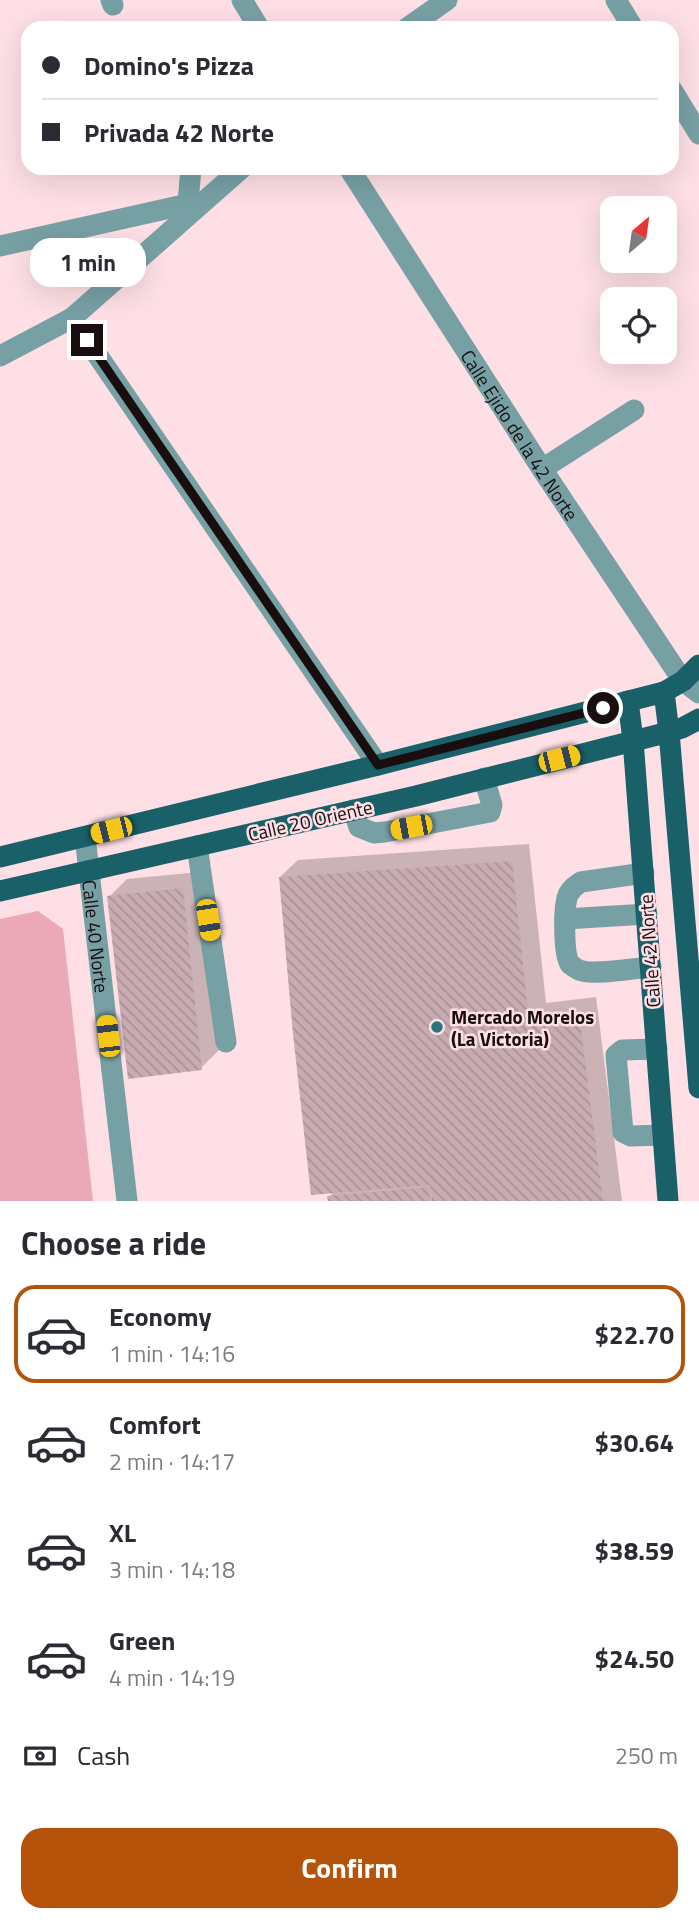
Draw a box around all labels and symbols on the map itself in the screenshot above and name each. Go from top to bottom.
north arrow [600,196,677,273]
callout: 1 min [29,238,145,288]
route end [71,324,103,356]
street label: Calle Ejido de la 42 Norte [454,343,587,526]
route start [587,692,619,724]
car [537,744,582,774]
street label: Calle 20 Oriente [245,792,375,848]
car [389,813,434,841]
car [89,815,134,845]
street label: Calle 40 Norte [76,878,117,994]
street label: Calle 42 Norte [631,893,667,1009]
car [195,898,222,942]
place label: Mercado Morelos (La Victoria) [451,1002,594,1053]
car [96,1014,121,1058]
marker: Mercado Morelos (La Victoria) [429,1019,445,1035]

